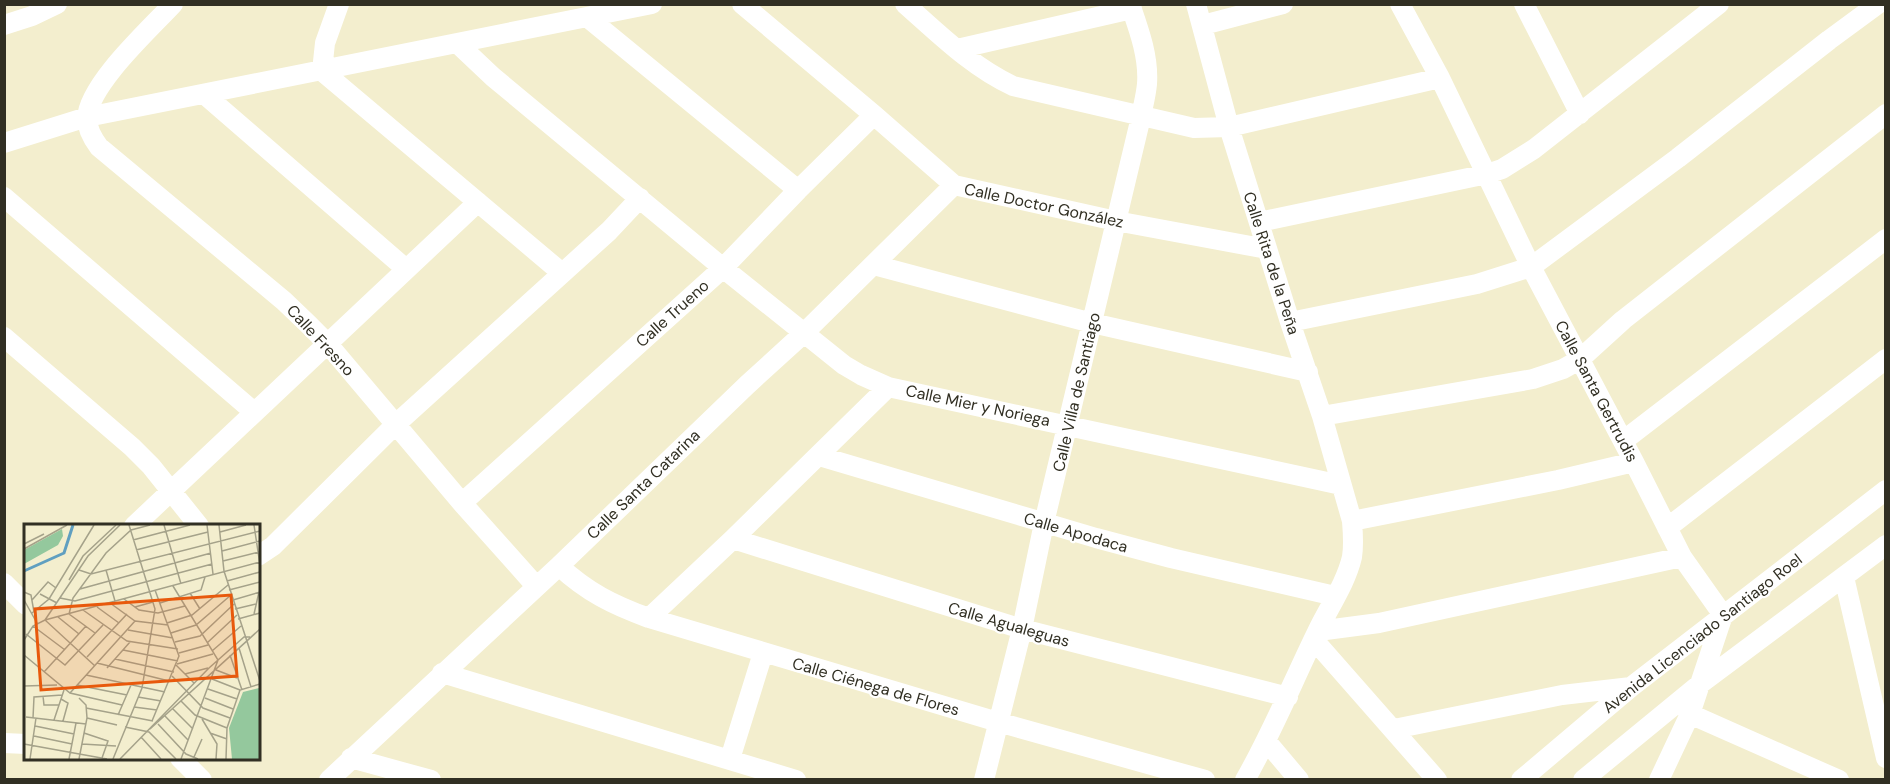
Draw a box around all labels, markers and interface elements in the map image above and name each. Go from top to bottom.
street label: Calle Doctor González [962,178,1126,233]
street label: Calle Rita de la Peña [1239,189,1305,337]
street label: Calle Trueno [631,275,713,352]
street label: Calle Fresno [282,300,359,381]
street label: Calle Villa de Santiago [1048,310,1105,474]
street label: Calle Santa Gertrudis [1550,317,1643,466]
street label: Calle Mier y Noriega [904,380,1052,431]
street label: Calle Santa Catarina [582,425,704,544]
street label: Calle Apodaca [1021,508,1130,557]
inset map [24,524,260,760]
street label: Avenida Licenciado Santiago Roel [1598,549,1806,718]
street label: Calle Agualeguas [946,597,1072,652]
street label: Calle Ciénega de Flores [790,653,962,720]

